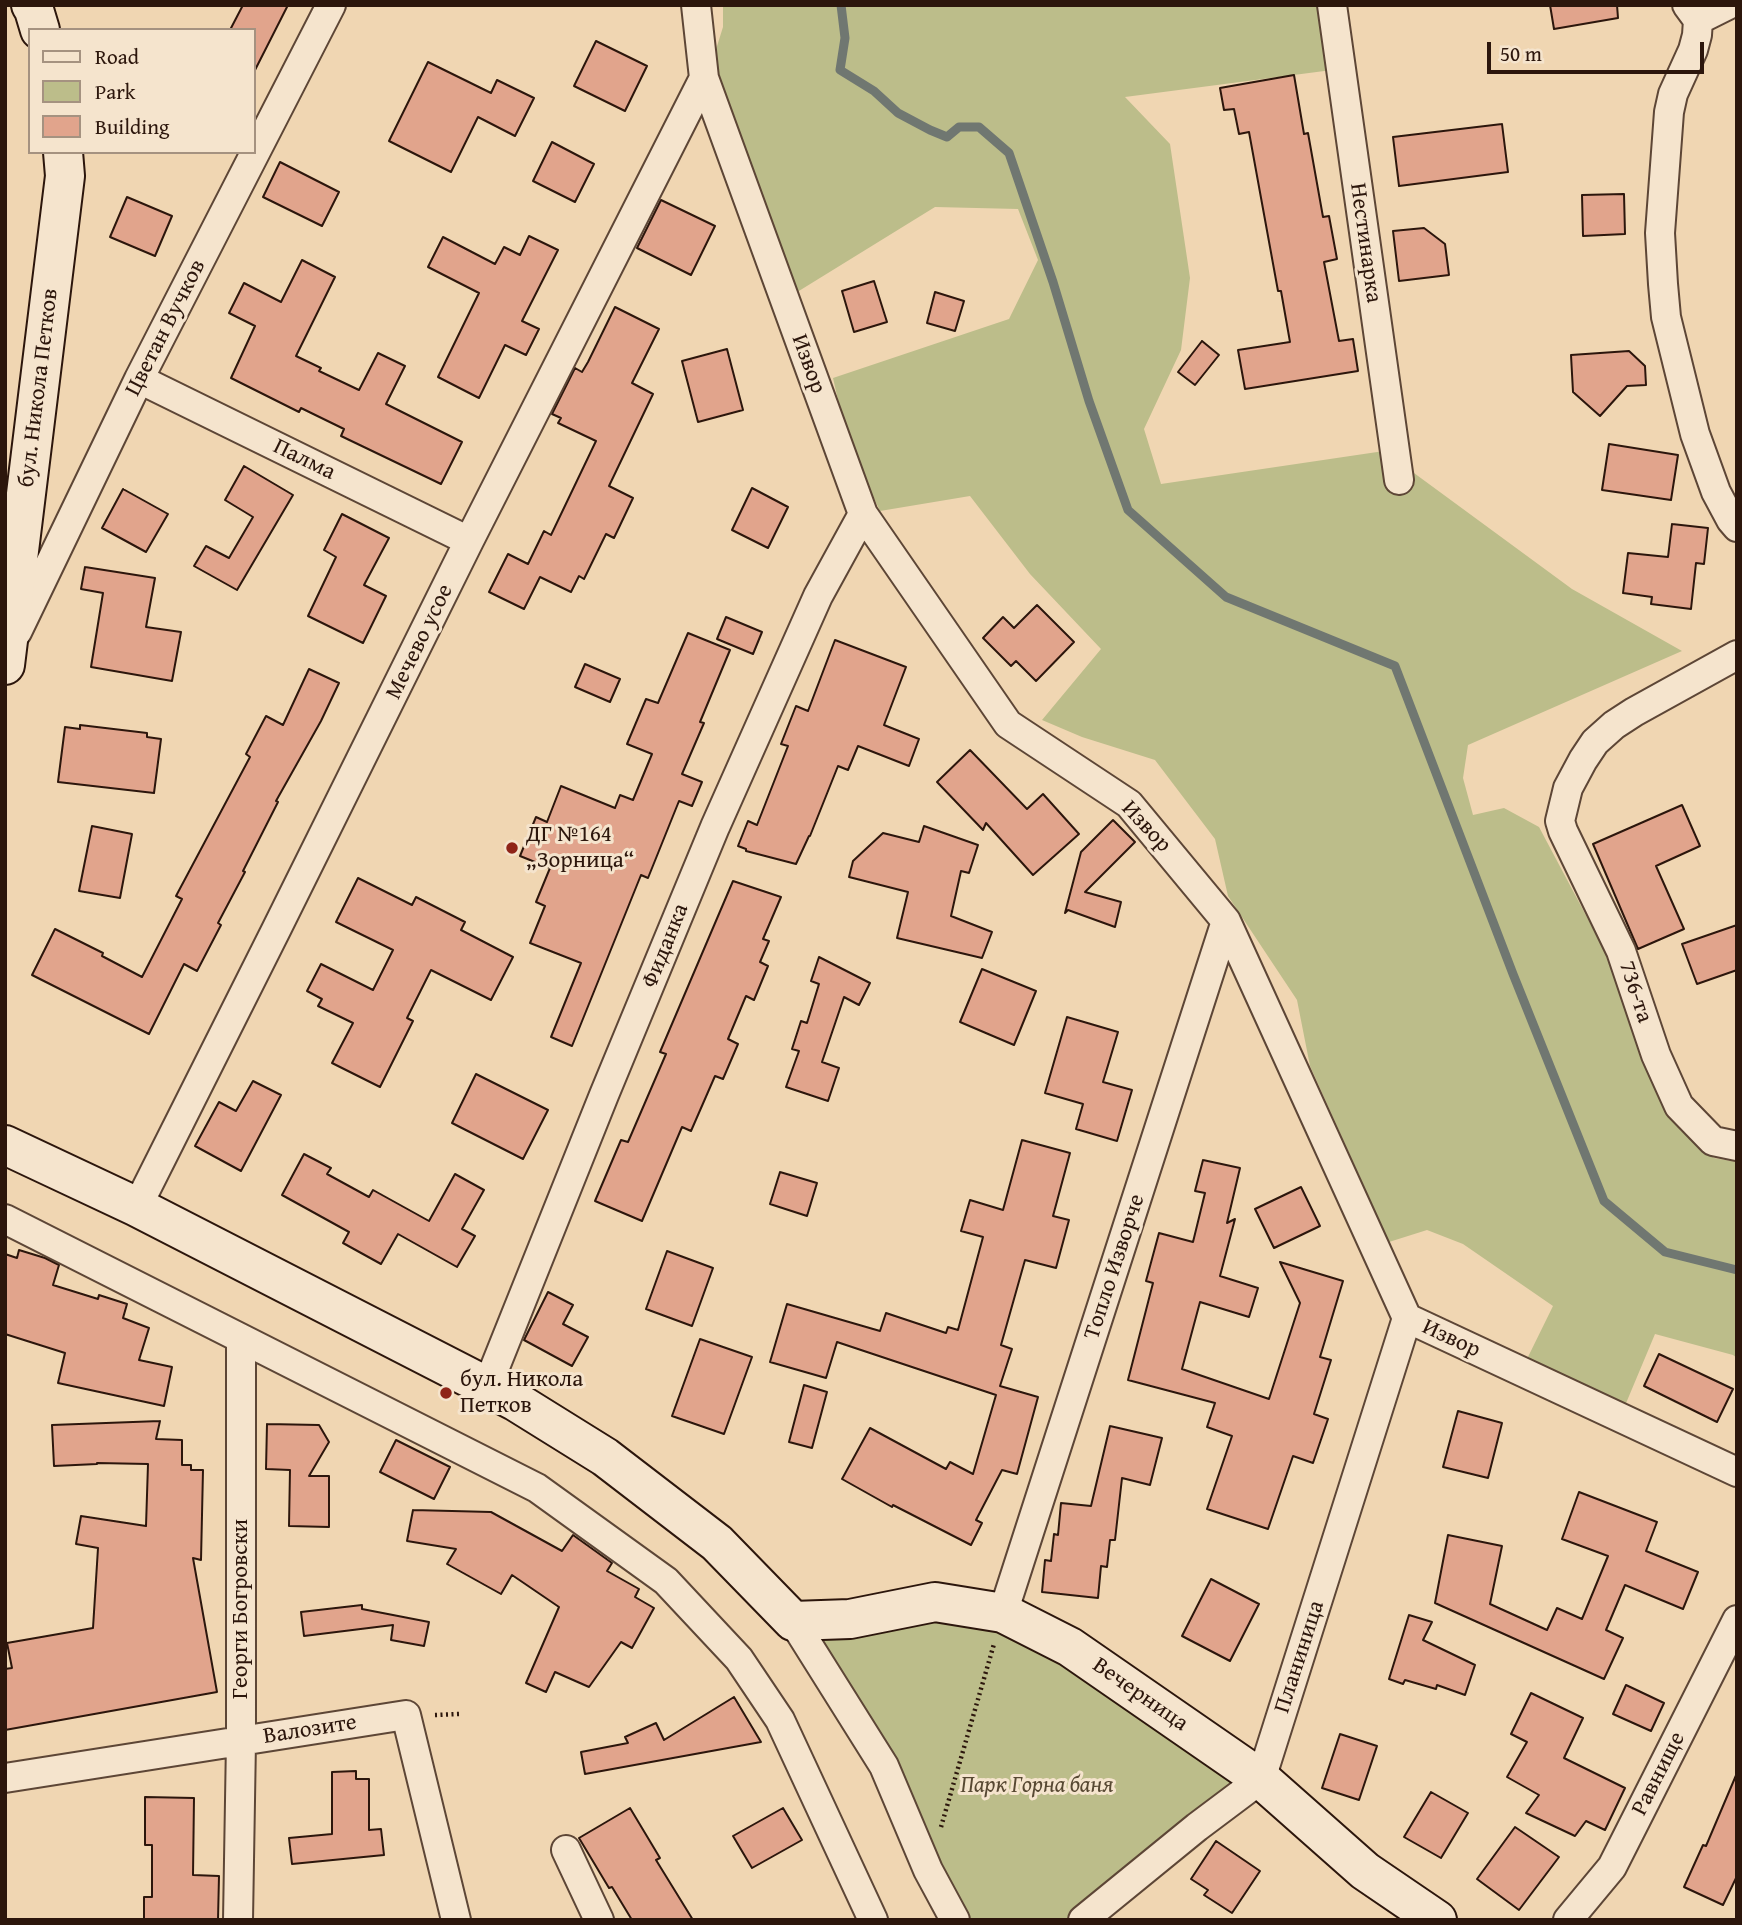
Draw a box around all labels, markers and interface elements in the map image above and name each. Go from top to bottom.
legend [28,28,256,154]
scale bar [1490,28,1707,72]
text: 50 m [1500,38,1542,69]
text: Road [95,41,139,72]
text: Park [95,76,136,107]
text: Building [95,111,169,142]
street label: Нестинарка [1343,181,1387,305]
street label: Цветан Вучков [120,255,212,401]
street label: бул. Никола Петков [13,287,65,489]
street label: Извор [785,331,831,397]
street label: Палма [268,433,340,487]
street label: Мечево усое [380,580,460,704]
street label: Извор [1115,795,1177,859]
place label: ДГ №164 „Зорница“ [526,821,634,875]
marker: ДГ №164 „Зорница“ [504,840,520,856]
street label: Фиданка [637,900,695,992]
street label: 736-та [1612,958,1658,1026]
street label: Топло Изворче [1079,1191,1151,1343]
street label: Извор [1418,1314,1484,1364]
place label: бул. Никола Петков [460,1366,583,1420]
marker: бул. Никола Петков [438,1385,454,1401]
street label: Георги Богровски [227,1519,255,1699]
street label: Планиница [1269,1597,1331,1717]
street label: Вечерница [1087,1652,1193,1738]
street label: Валозите [261,1709,359,1751]
street label: Равнище [1626,1728,1692,1820]
park label: Парк Горна баня [961,1772,1113,1800]

